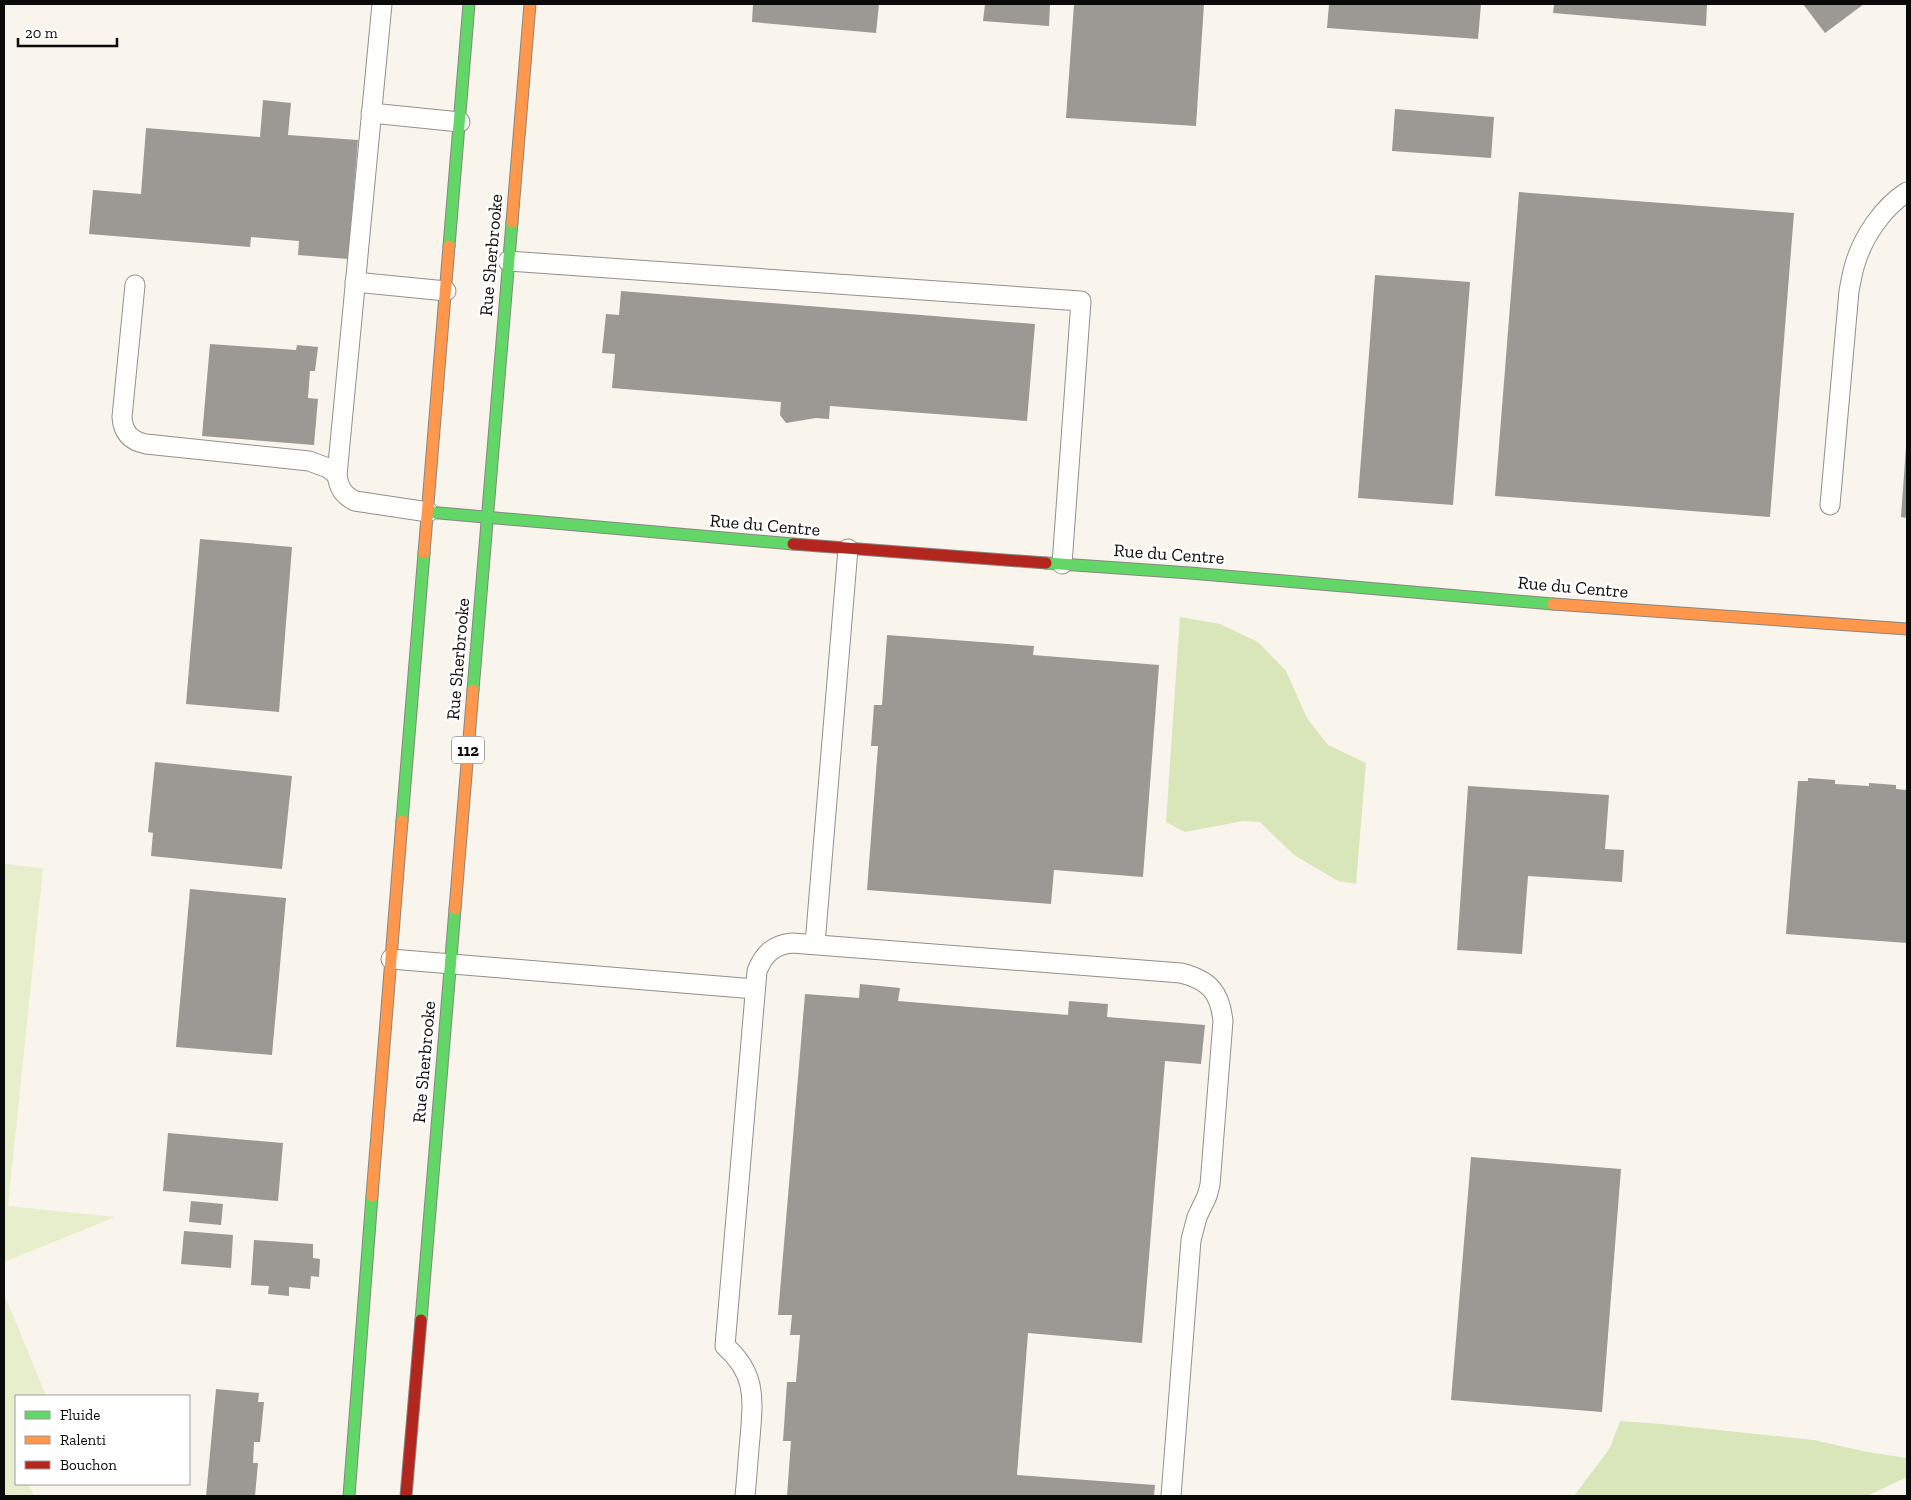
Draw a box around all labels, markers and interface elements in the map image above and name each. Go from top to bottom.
scale bar [18,15,116,47]
text: 20 m [25,24,58,42]
street label: Rue Sherbrooke [475,193,507,317]
street label: Rue du Centre [709,509,821,541]
street label: Rue du Centre [1113,539,1225,569]
street label: Rue du Centre [1517,571,1629,603]
street label: Rue Sherbrooke [442,597,474,721]
road number: 112 [452,736,484,764]
street label: Rue Sherbrooke [408,1000,440,1124]
legend [15,1395,190,1485]
text: Fluide [60,1406,100,1424]
text: Ralenti [60,1431,106,1449]
text: Bouchon [60,1456,117,1474]

